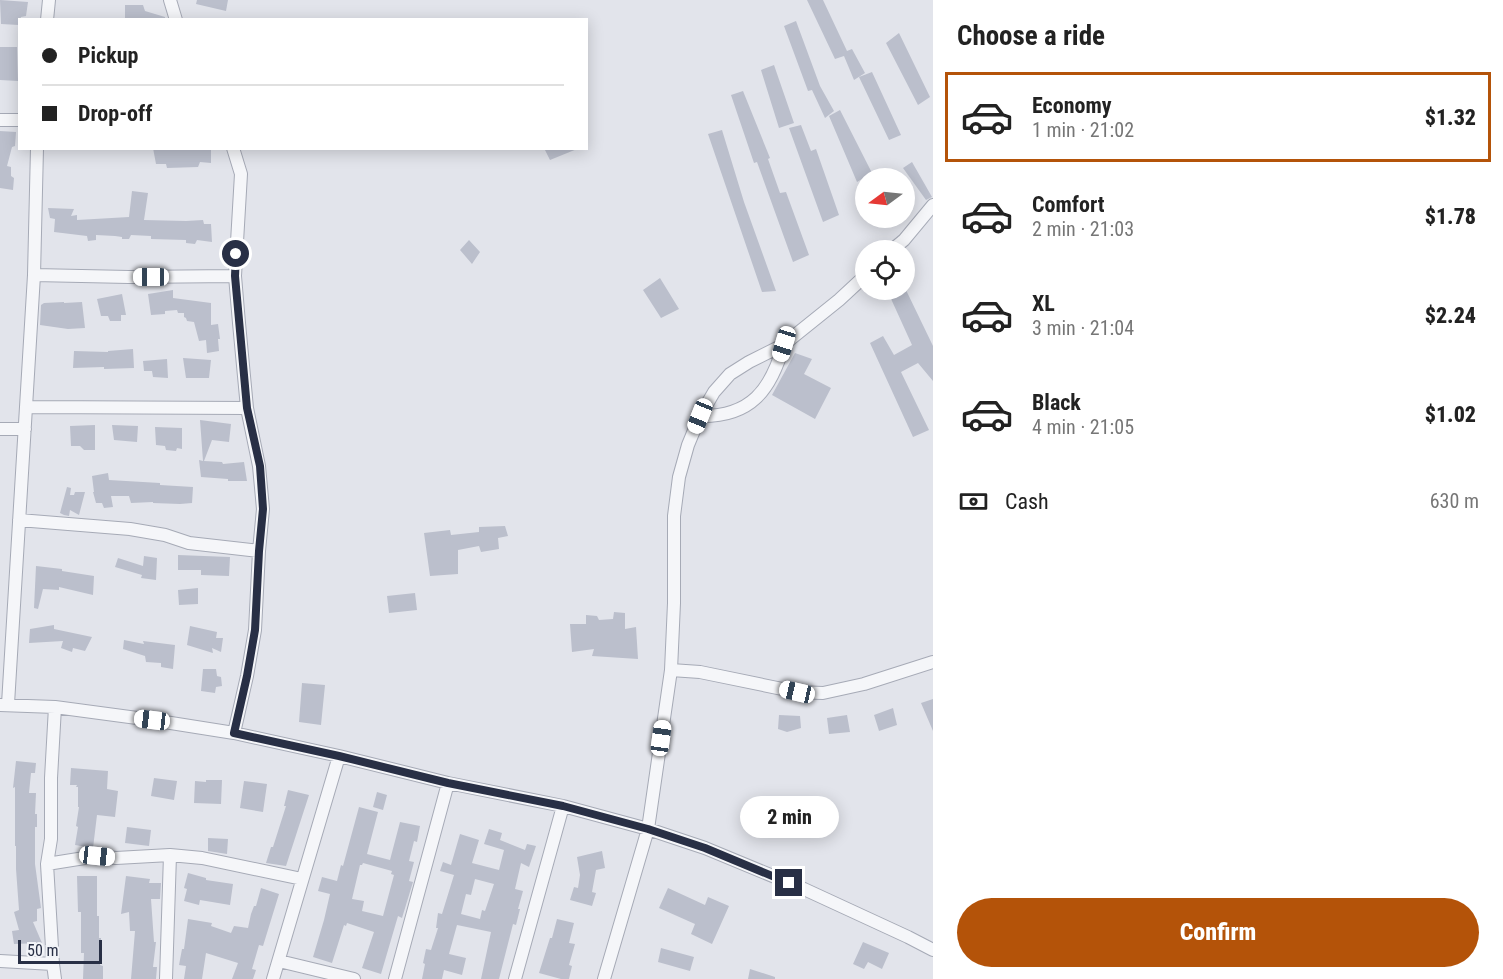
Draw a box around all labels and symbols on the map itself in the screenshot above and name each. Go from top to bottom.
north arrow [855,168,915,228]
route start [222,240,249,267]
car [133,268,169,286]
car [770,324,798,364]
car [685,396,715,436]
car [777,679,817,705]
car [133,709,171,731]
car [650,719,672,757]
callout: 2 min [740,796,838,838]
car [78,845,116,867]
route end [775,869,802,896]
scale bar [18,937,102,964]

